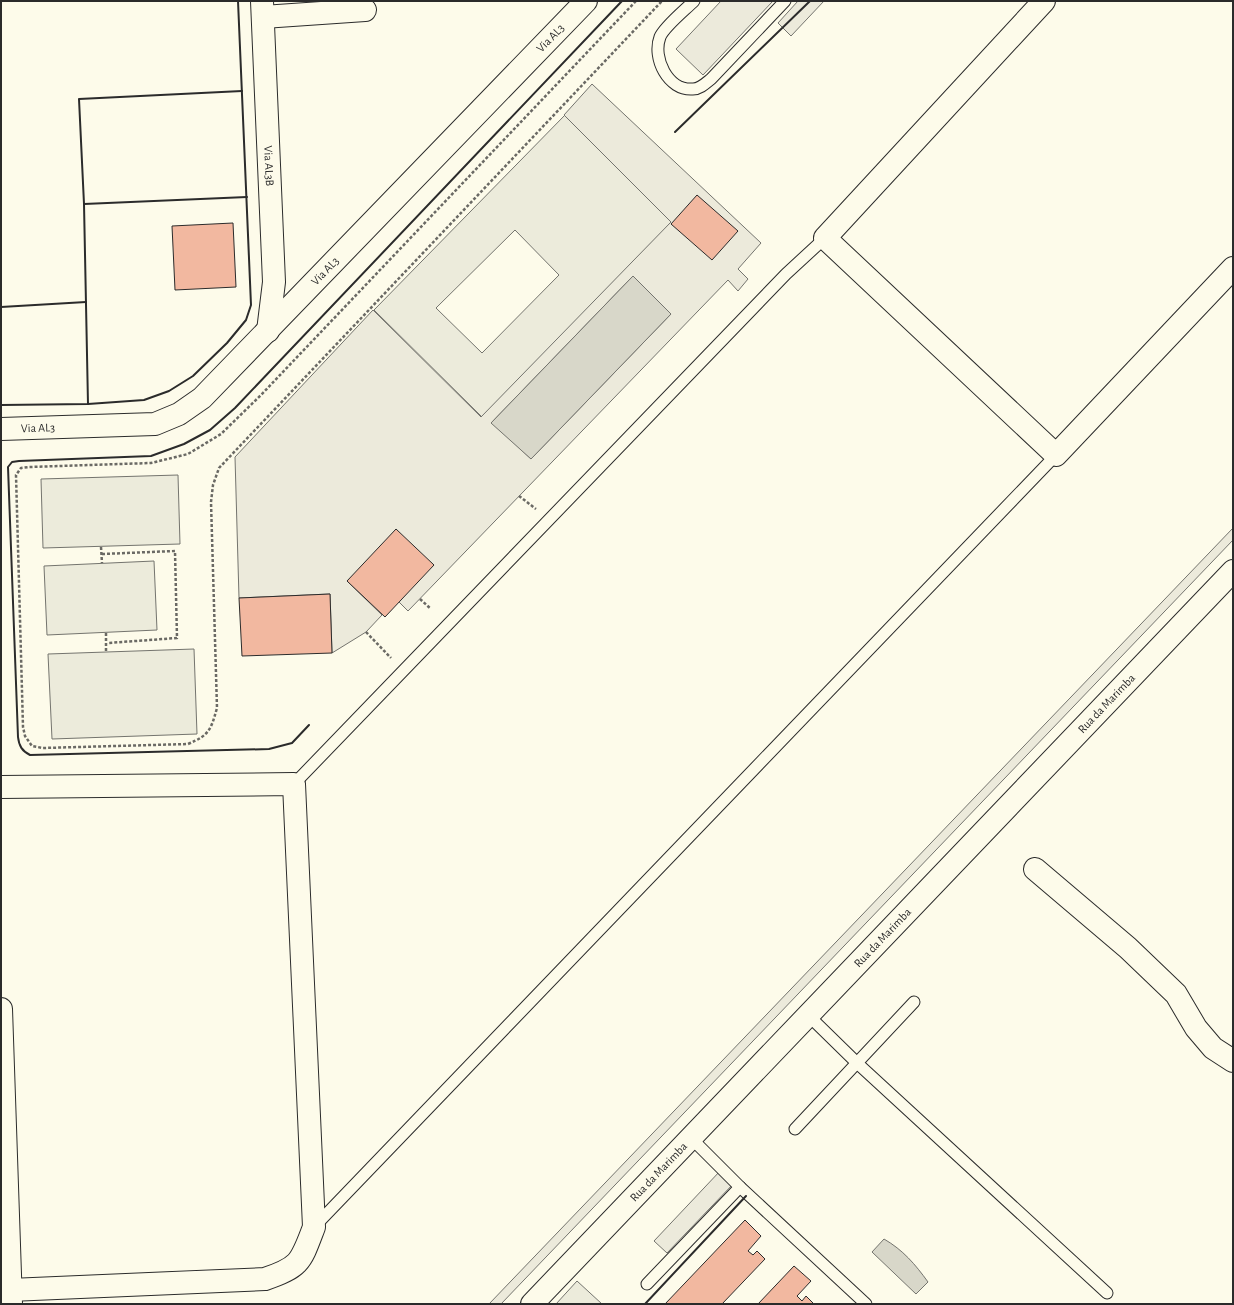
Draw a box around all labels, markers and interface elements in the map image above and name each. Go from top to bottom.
street label: Via AL3 [534,22,566,54]
street label: Via AL3B [262,145,276,186]
street label: Via AL3 [309,254,341,287]
street label: Via AL3 [21,421,55,434]
street label: Rua da Marimba [1075,671,1138,735]
street label: Rua da Marimba [852,905,914,969]
street label: Rua da Marimba [628,1140,690,1204]

